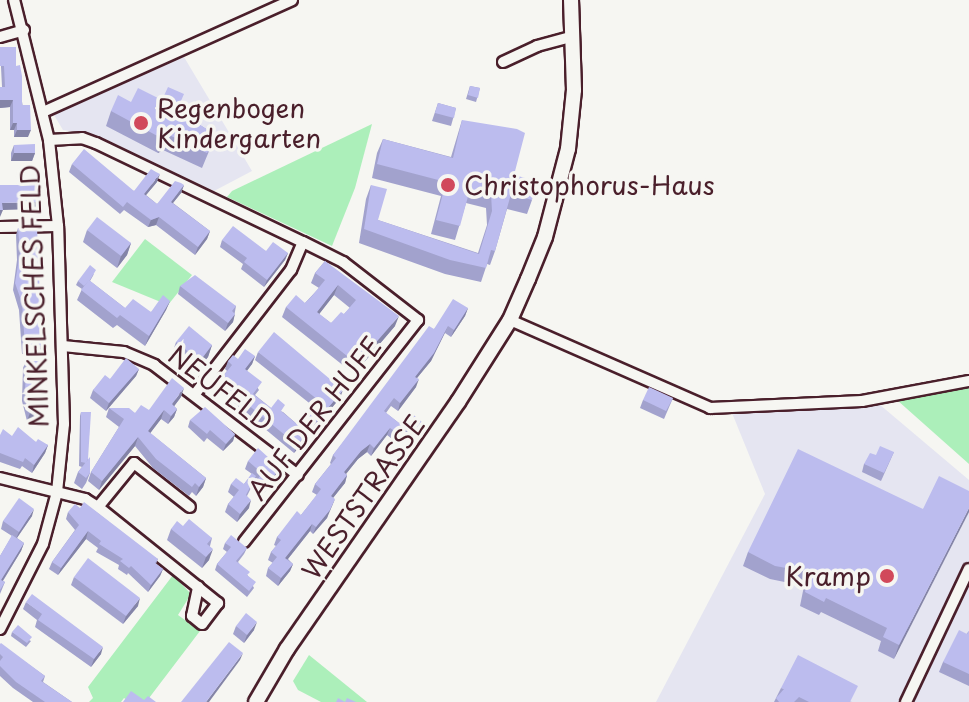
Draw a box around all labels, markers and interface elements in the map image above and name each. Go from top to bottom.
place label: Regenbogen Kindergarten [157,92,321,154]
marker: Regenbogen Kindergarten [132,114,150,132]
street label: MINKELSCHES FELD [14,164,54,428]
place label: Christophorus-Haus [464,169,715,201]
marker: Christophorus-Haus [439,176,457,194]
street label: AUF DER HUFE [241,330,387,506]
street label: NEUFELD [163,339,279,437]
street label: WESTSTRASSE [295,409,431,585]
place label: Kramp [785,560,871,592]
marker: Kramp [878,567,896,585]

